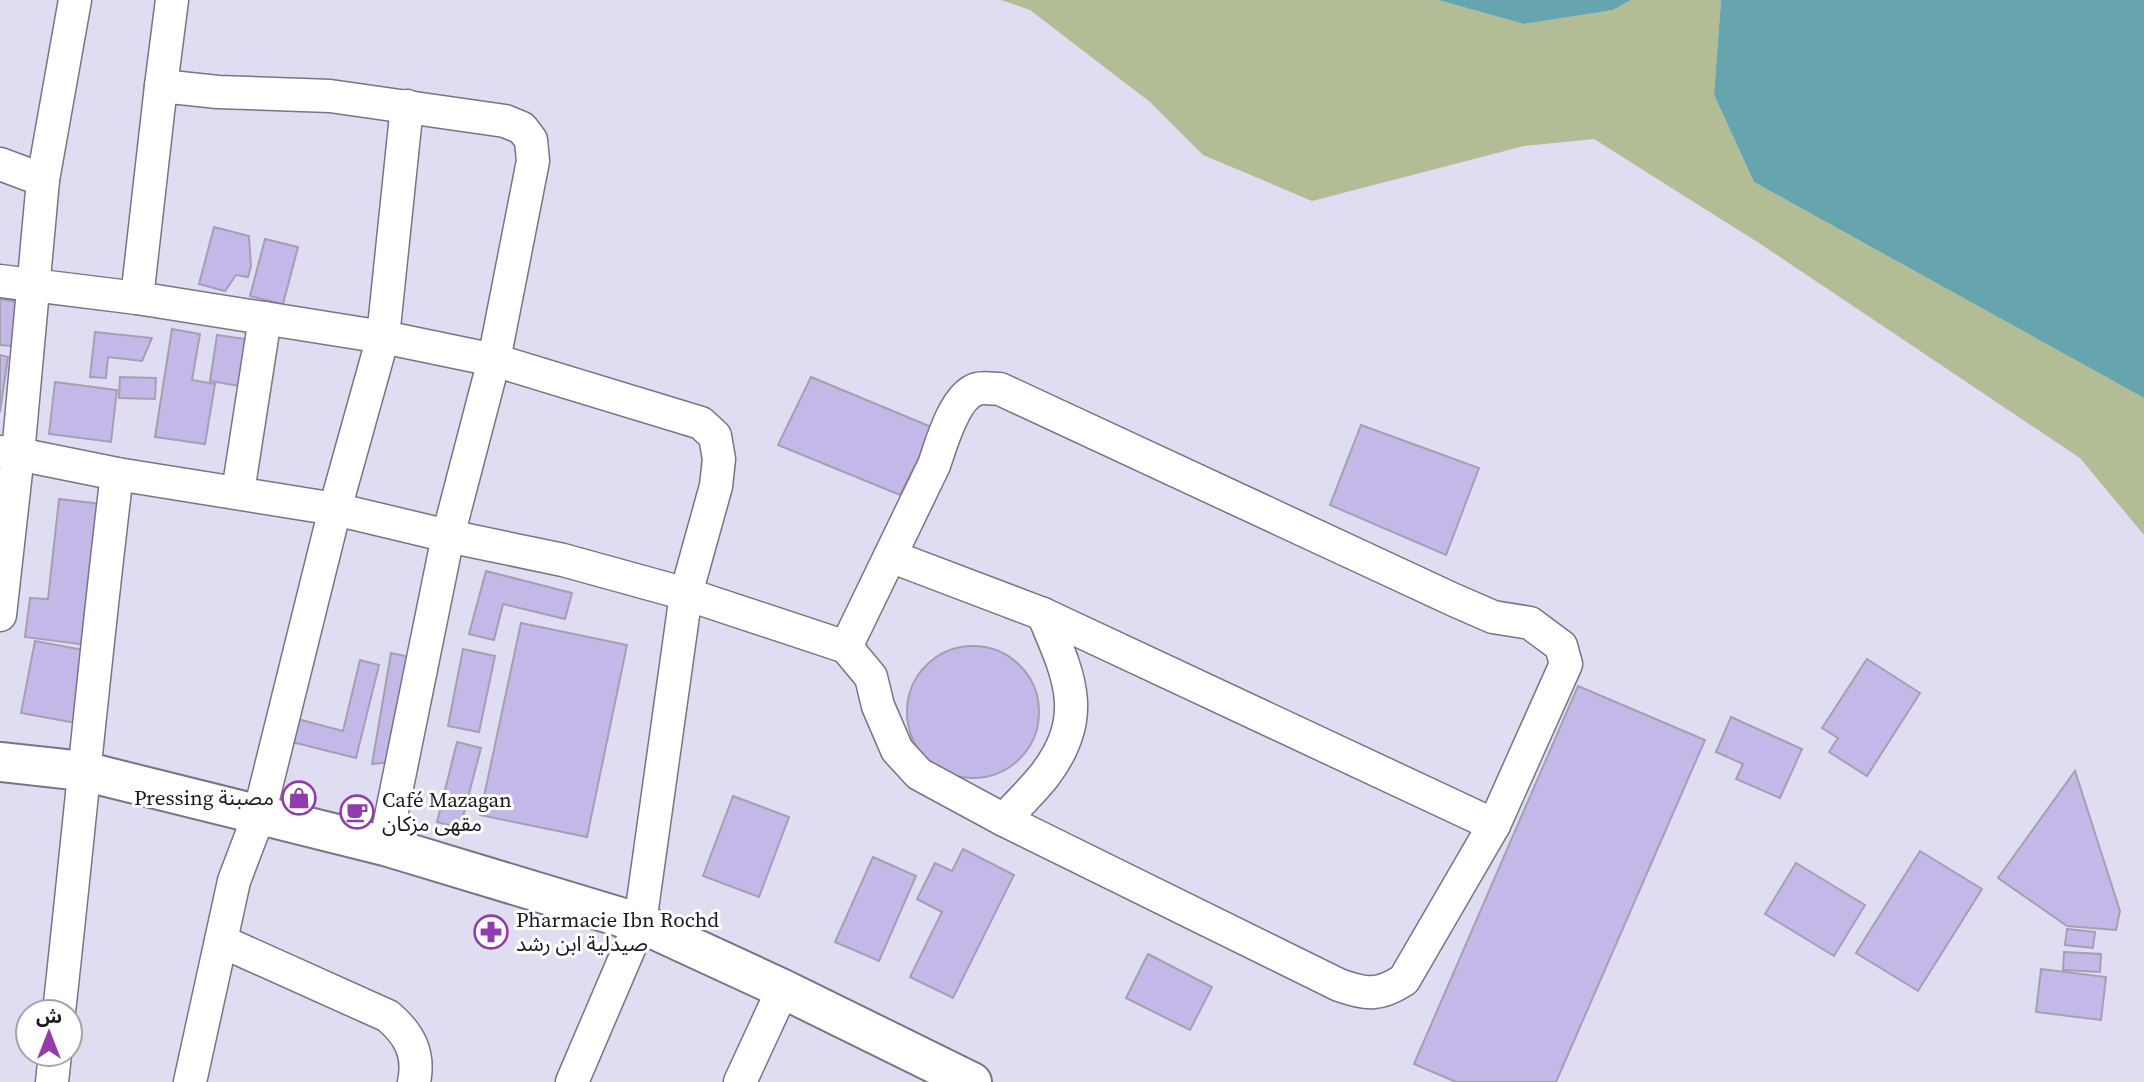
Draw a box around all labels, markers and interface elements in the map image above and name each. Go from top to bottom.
shop icon: Pressing مصبنة [280,779,318,817]
place label: Pressing مصبنة [134,783,274,812]
place label: Café Mazagan مقهى مزكان [382,785,512,838]
cafe icon: Café Mazagan مقهى مزكان [338,793,376,831]
place label: Pharmacie Ibn Rochd صيدلية ابن رشد [516,905,719,958]
pharmacy icon: Pharmacie Ibn Rochd صيدلية ابن رشد [472,913,510,951]
north arrow [14,998,84,1068]
text: ش [36,1003,62,1029]

